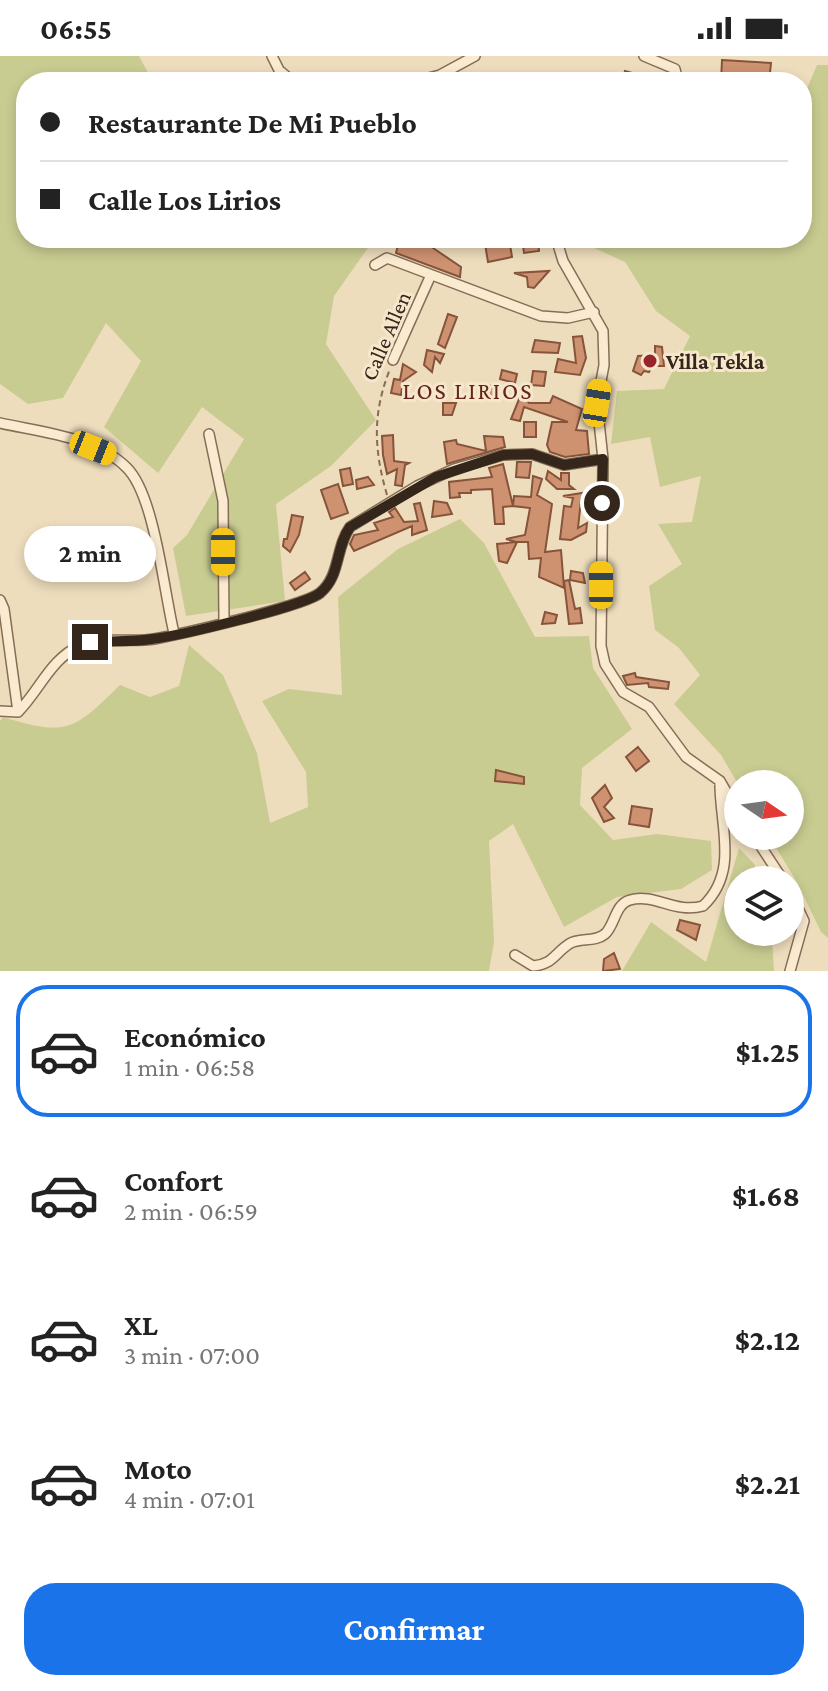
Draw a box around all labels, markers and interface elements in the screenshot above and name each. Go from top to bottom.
text: 06:55 [40,12,112,45]
text: Restaurante De Mi Pueblo [88,106,417,139]
text: Calle Los Lirios [88,183,281,216]
street label: Calle Allen [356,288,416,384]
place label: Villa Tekla [665,349,765,374]
marker: Villa Tekla [641,352,659,370]
district label: LOS LIRIOS [403,377,533,404]
car [581,377,613,429]
car [66,428,120,468]
route start [584,485,620,521]
callout: 2 min [24,526,156,582]
car [211,528,235,576]
text: 2 min [59,539,121,568]
car [589,561,613,609]
route end [72,624,108,660]
north arrow [724,770,804,850]
map controls [724,770,804,946]
button: layers [724,866,804,946]
icon: car [28,1015,100,1087]
text: Económico [124,1020,266,1053]
text: $1.25 [735,1035,800,1068]
text: 1 min · 06:58 [124,1053,255,1082]
icon: car [28,1159,100,1231]
text: Confort [124,1164,223,1197]
text: $1.68 [732,1179,800,1212]
text: 2 min · 06:59 [124,1197,258,1226]
icon: car [28,1303,100,1375]
text: XL [124,1308,158,1341]
text: $2.12 [735,1323,800,1356]
text: 3 min · 07:00 [124,1341,260,1370]
icon: car [28,1447,100,1519]
text: Moto [124,1452,192,1485]
text: $2.21 [735,1467,800,1500]
text: 4 min · 07:01 [124,1485,255,1514]
button: Confirmar [24,1583,804,1675]

